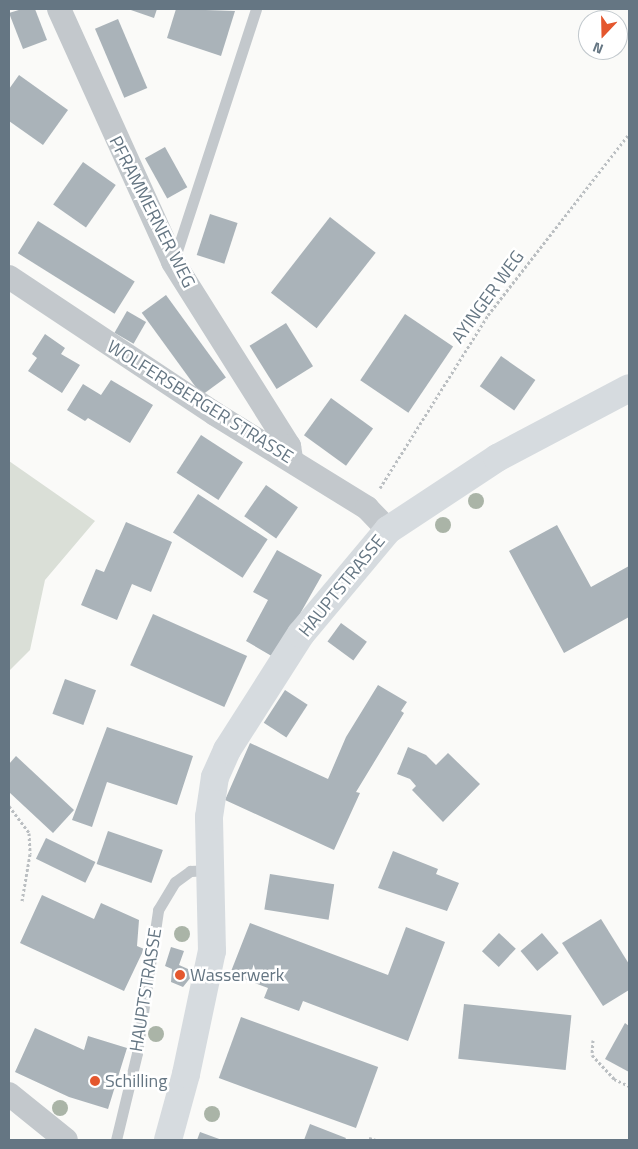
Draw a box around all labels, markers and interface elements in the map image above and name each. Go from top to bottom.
north arrow [578,10,628,60]
text: N [590,37,606,60]
street label: PFRAMMERNER WEG [104,133,200,291]
street label: AYINGER WEG [447,247,529,347]
street label: WOLFERSBERGER STRASSE [103,336,297,468]
street label: HAUPTSTRASSE [294,531,390,641]
street label: HAUPTSTRASSE [126,927,166,1053]
place label: Wasserwerk [190,964,284,986]
marker: Wasserwerk [174,969,186,981]
place label: Schilling [105,1070,167,1092]
marker: Schilling [89,1075,101,1087]

